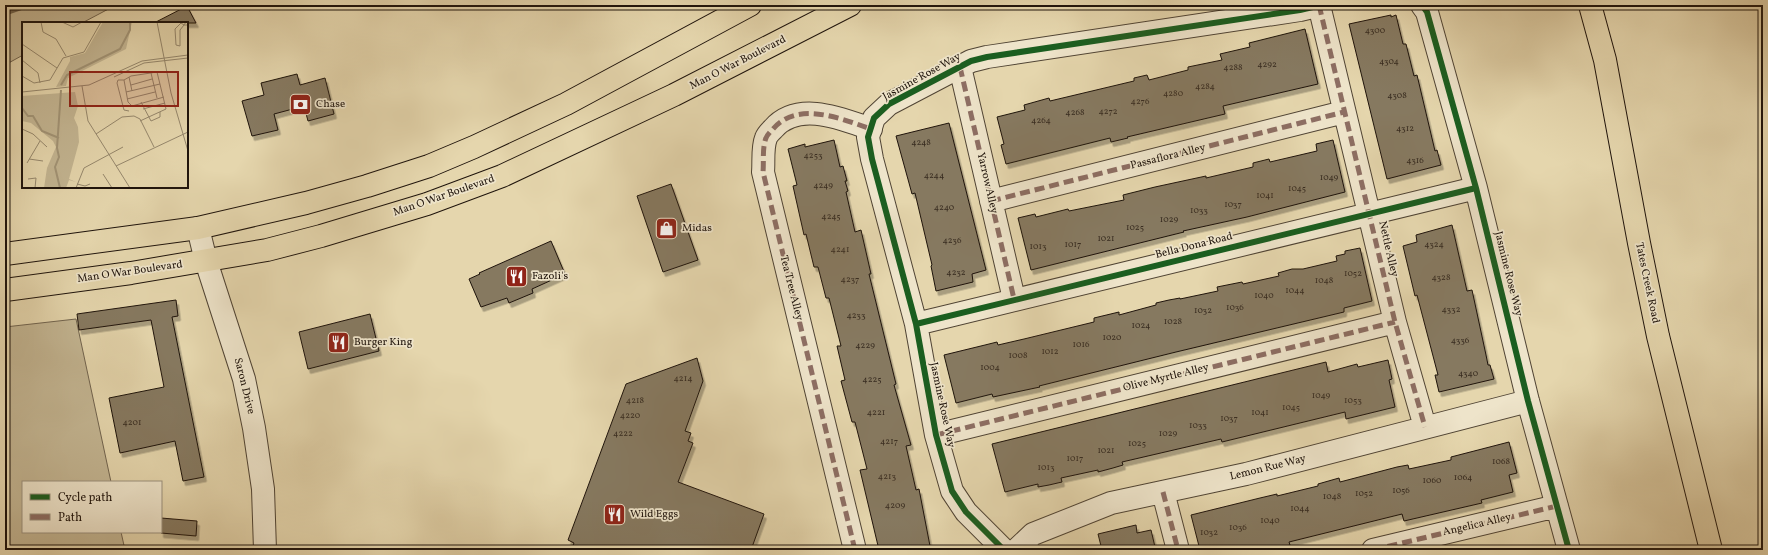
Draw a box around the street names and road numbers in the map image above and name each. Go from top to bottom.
street label: Man O War Boulevard [687,32,789,94]
street label: Jasmine Rose Way [880,49,964,105]
street label: Passaflora Alley [1129,140,1207,174]
street label: Yarrow Alley [973,151,1001,215]
street label: Man O War Boulevard [391,172,497,220]
street label: Nettle Alley [1374,220,1402,279]
street label: Bella Dona Road [1154,229,1234,263]
street label: Jasmine Rose Way [1490,230,1526,318]
street label: Tates Creek Road [1631,241,1663,325]
street label: Tea Tree Alley [776,254,806,322]
street label: Man O War Boulevard [76,257,184,287]
street label: Saron Drive [230,356,258,416]
street label: Olive Myrtle Alley [1122,360,1211,396]
street label: Jasmine Rose Way [926,361,958,449]
street label: Lemon Rue Way [1228,451,1308,485]
street label: Angelica Alley [1441,510,1513,540]

